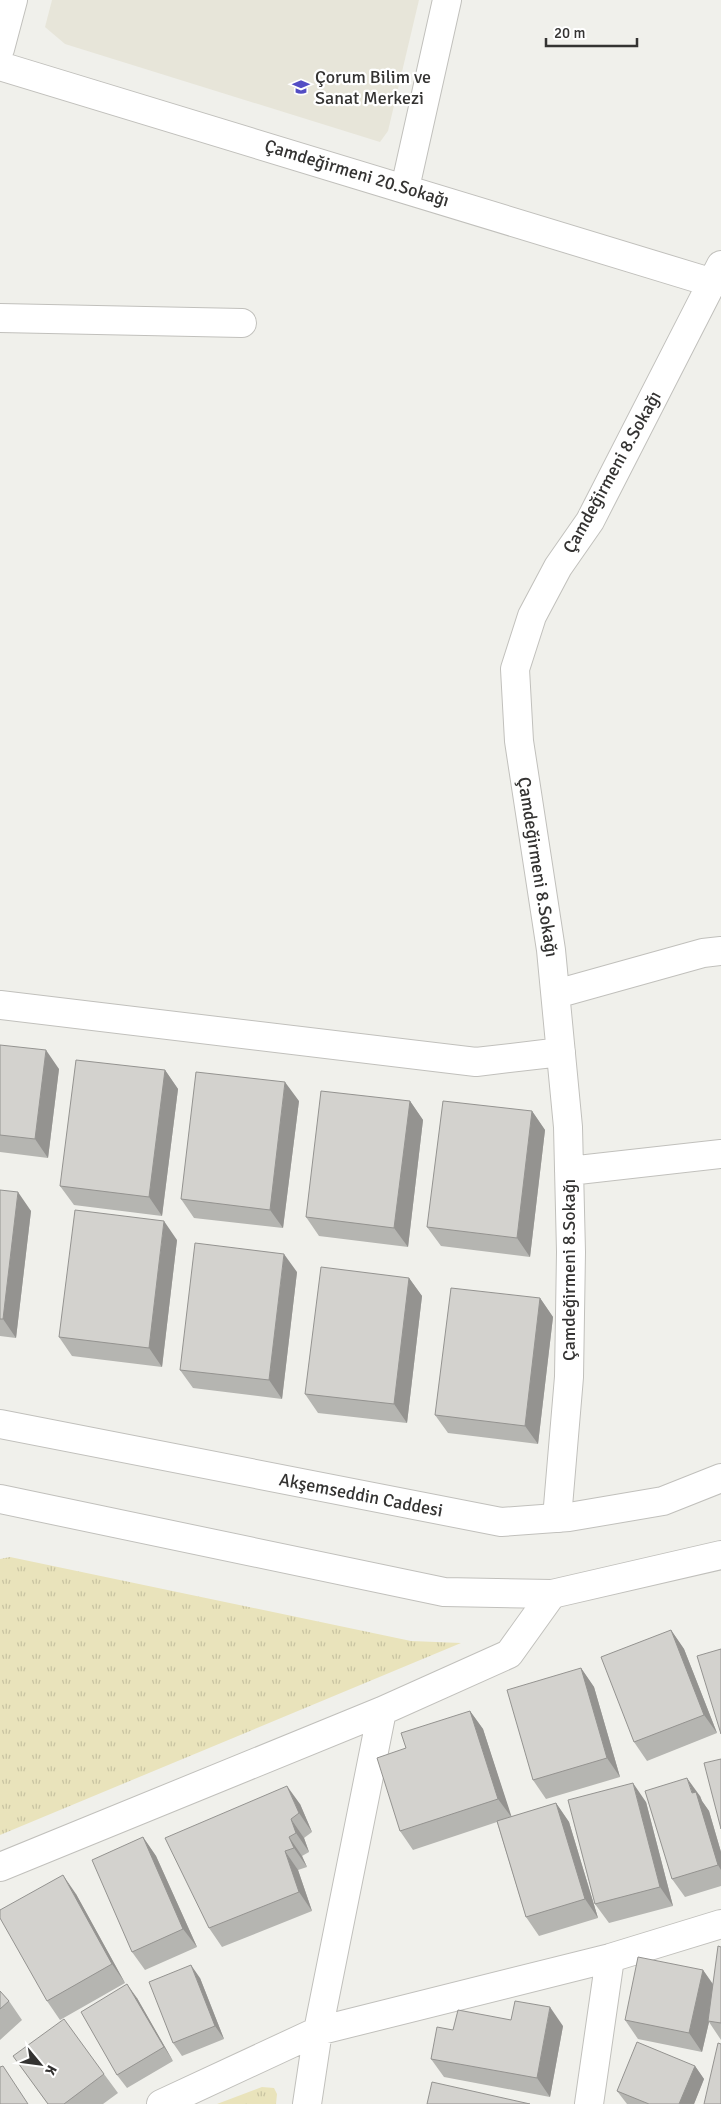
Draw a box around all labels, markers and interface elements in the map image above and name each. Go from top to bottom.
scale bar [546,15,637,47]
text: 20 m [554,24,585,42]
place label: Çorum Bilim ve Sanat Merkezi [315,66,431,109]
school or university icon: Çorum Bilim ve Sanat Merkezi [291,77,311,97]
street label: Çamdeğirmeni 20.Sokağı [262,134,452,212]
street label: Çamdeğirmeni 8.Sokağı [558,387,666,557]
street label: Çamdeğirmeni 8.Sokağı [513,775,563,959]
street label: Çamdeğirmeni 8.Sokağı [558,1179,580,1361]
street label: Akşemseddin Caddesi [277,1468,445,1522]
north arrow [15,2039,65,2089]
text: K [41,2062,60,2078]

